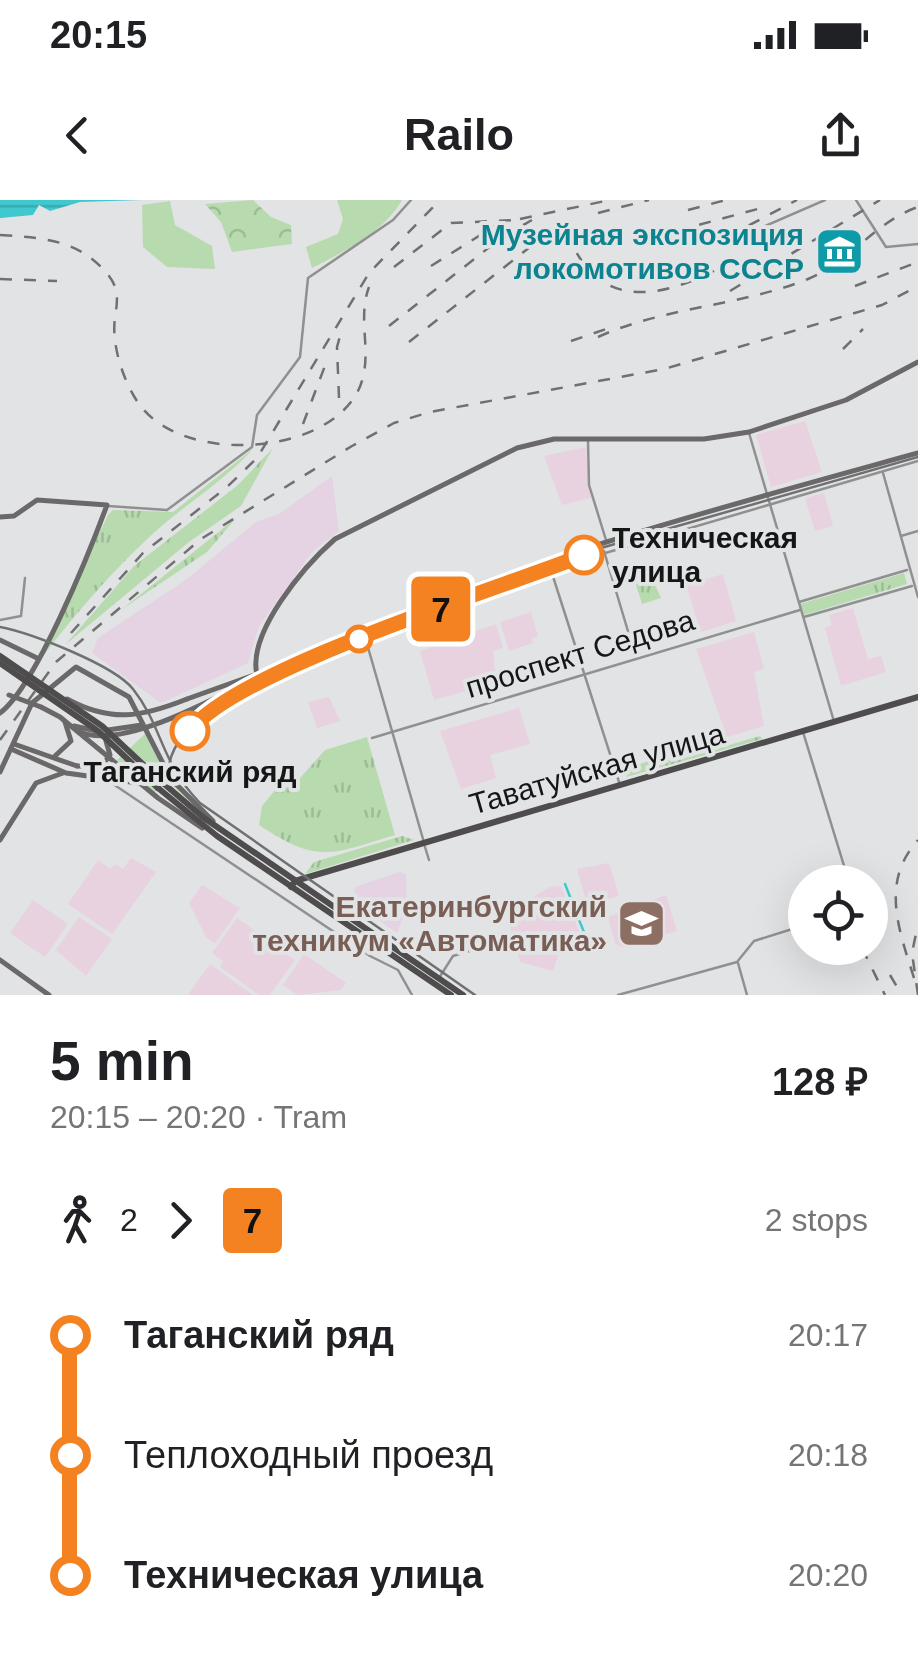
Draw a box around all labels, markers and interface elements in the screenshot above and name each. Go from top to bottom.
text: 20:15 [50,14,147,56]
icon: back [50,108,105,163]
icon: share [813,108,868,163]
text: Railo [404,109,514,160]
place label: Музейная экспозиция локомотивов СССР [481,218,804,285]
museum icon: Музейная экспозиция локомотивов СССР [813,226,865,278]
place label: Техническая улица [612,521,798,588]
marker: Техническая улица [565,536,603,574]
line badge: 7 [408,576,474,642]
text: 7 [431,590,451,629]
street label: проспект Седова [462,603,698,704]
unlabelled marker [346,626,372,652]
marker: Таганский ряд [171,712,209,750]
street label: Таватуйская улица [466,716,728,821]
place label: Таганский ряд [84,755,296,788]
map controls [788,865,888,965]
button: locate [788,865,888,965]
place label: Екатеринбургский техникум «Автоматика» [252,890,607,957]
school or university icon: Екатеринбургский техникум «Автоматика» [616,898,668,950]
text: 5 min [50,1030,194,1092]
text: 128 ₽ [772,1061,868,1103]
text: 20:15 – 20:20 · Tram [50,1099,347,1135]
icon: walk [50,1193,105,1248]
icon: forward [153,1193,208,1248]
text: 7 [243,1201,262,1240]
text: 2 [120,1202,138,1238]
text: 2 stops [765,1202,868,1238]
text: Таганский ряд [124,1314,394,1356]
text: 20:17 [788,1317,868,1353]
text: Теплоходный проезд [124,1434,493,1476]
text: 20:18 [788,1437,868,1473]
text: Техническая улица [124,1554,483,1596]
text: 20:20 [788,1557,868,1593]

